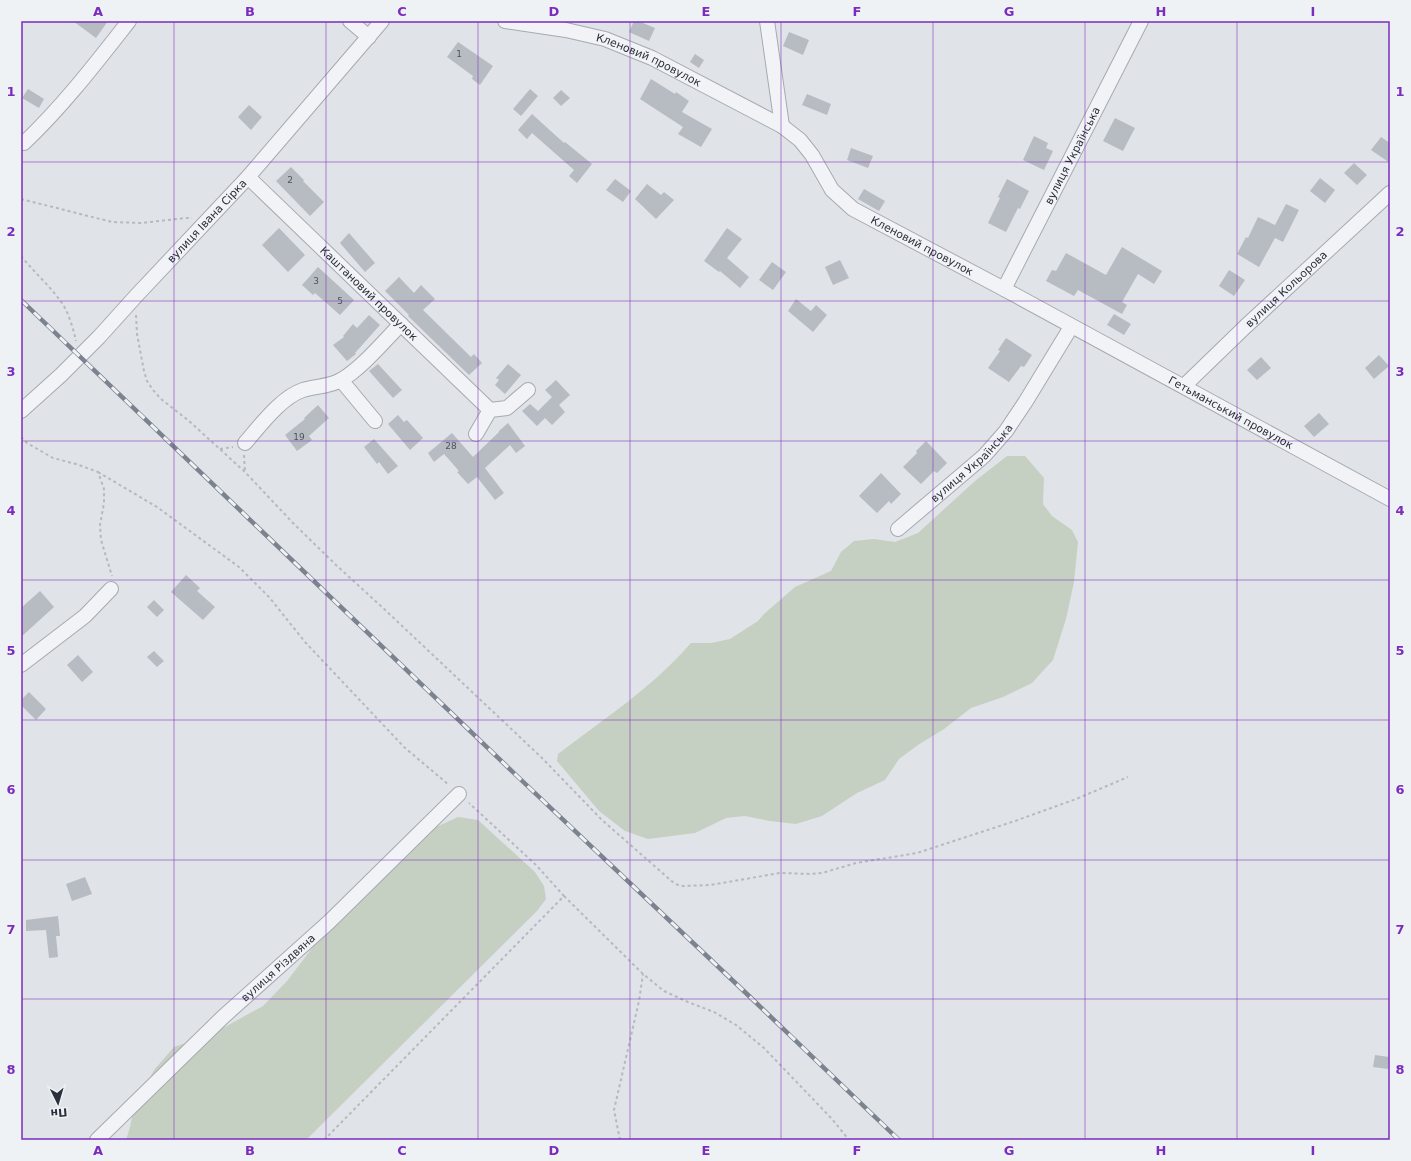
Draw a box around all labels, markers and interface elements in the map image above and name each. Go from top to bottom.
text: A [93,4,103,19]
text: B [245,4,255,19]
text: C [397,4,407,19]
text: D [549,4,560,19]
text: E [702,4,710,19]
text: F [853,4,861,19]
text: G [1004,4,1014,19]
text: H [1156,4,1166,19]
text: I [1311,4,1315,19]
street label: Кленовий провулок [595,31,704,90]
house number: 1 [456,49,462,59]
text: 1 [6,84,16,99]
text: 1 [1395,84,1405,99]
street label: вулиця Українська [1042,105,1103,207]
house number: 2 [287,175,293,185]
street label: вулиця Івана Сірка [165,177,249,266]
street label: Кленовий провулок [868,214,976,279]
text: 2 [6,224,16,239]
text: 2 [1395,224,1405,239]
street label: Каштановий провулок [317,244,420,344]
street label: вулиця Кольорова [1243,248,1330,330]
house number: 3 [313,276,319,286]
house number: 5 [337,296,343,306]
text: 3 [6,364,16,379]
text: 3 [1395,364,1405,379]
street label: Гетьманський провулок [1166,374,1296,452]
street label: вулиця Українська [928,422,1016,505]
house number: 19 [293,432,305,442]
house number: 28 [445,441,457,451]
text: 4 [6,503,16,518]
text: 4 [1395,503,1405,518]
text: 5 [6,643,16,658]
text: 5 [1395,643,1405,658]
text: 6 [6,782,16,797]
text: 6 [1395,782,1405,797]
text: 7 [6,922,16,937]
text: 7 [1395,922,1405,937]
street label: вулиця Різдвяна [239,931,318,1005]
text: 8 [6,1062,16,1077]
text: 8 [1395,1062,1405,1077]
north arrow [38,1083,78,1123]
text: Пн [50,1105,68,1120]
text: A [93,1143,103,1158]
text: B [245,1143,255,1158]
text: C [397,1143,407,1158]
text: D [549,1143,560,1158]
text: E [702,1143,710,1158]
text: F [853,1143,861,1158]
text: G [1004,1143,1014,1158]
text: H [1156,1143,1166,1158]
text: I [1311,1143,1315,1158]

